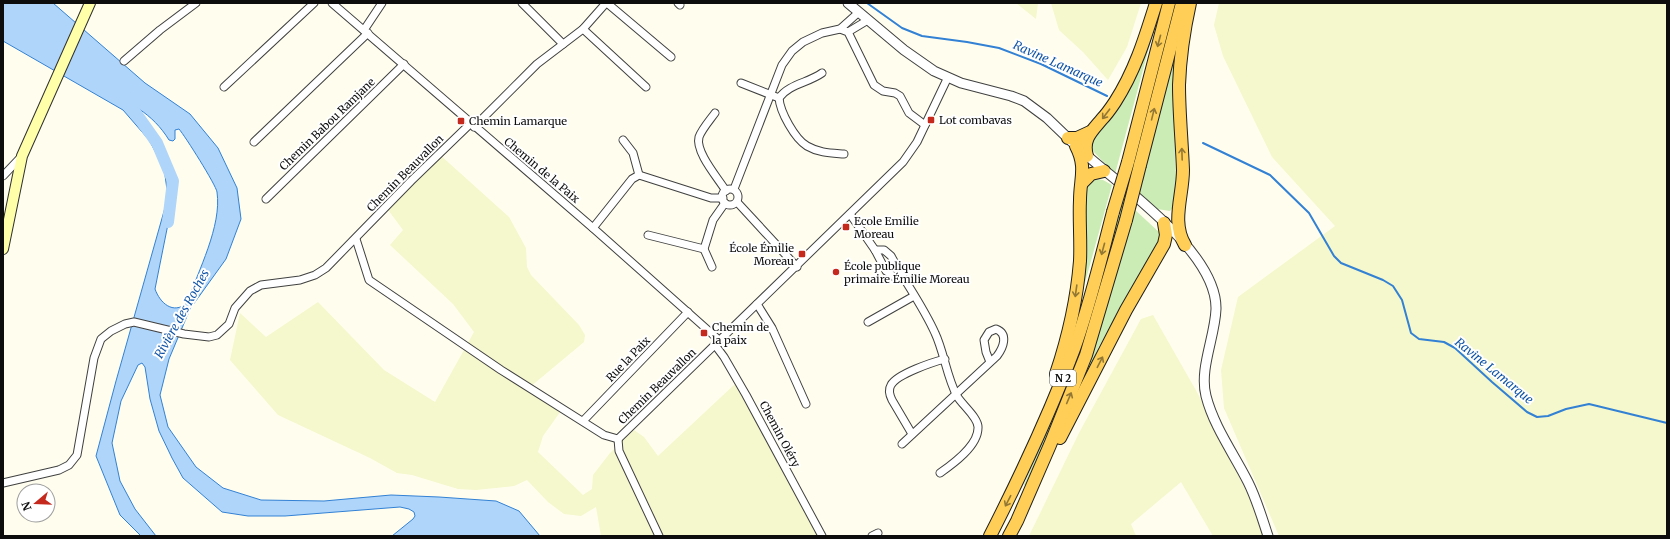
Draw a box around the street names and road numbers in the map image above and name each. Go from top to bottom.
street label: Chemin Babou Ramjane [276,75,378,173]
street label: Chemin Beauvallon [364,131,447,214]
street label: Chemin de la Paix [501,134,583,206]
street label: Rue la Paix [603,333,653,385]
street label: Chemin Beauvallon [615,345,699,427]
road number: N 2 [1050,370,1076,386]
street label: Chemin Oléry [757,398,804,470]

